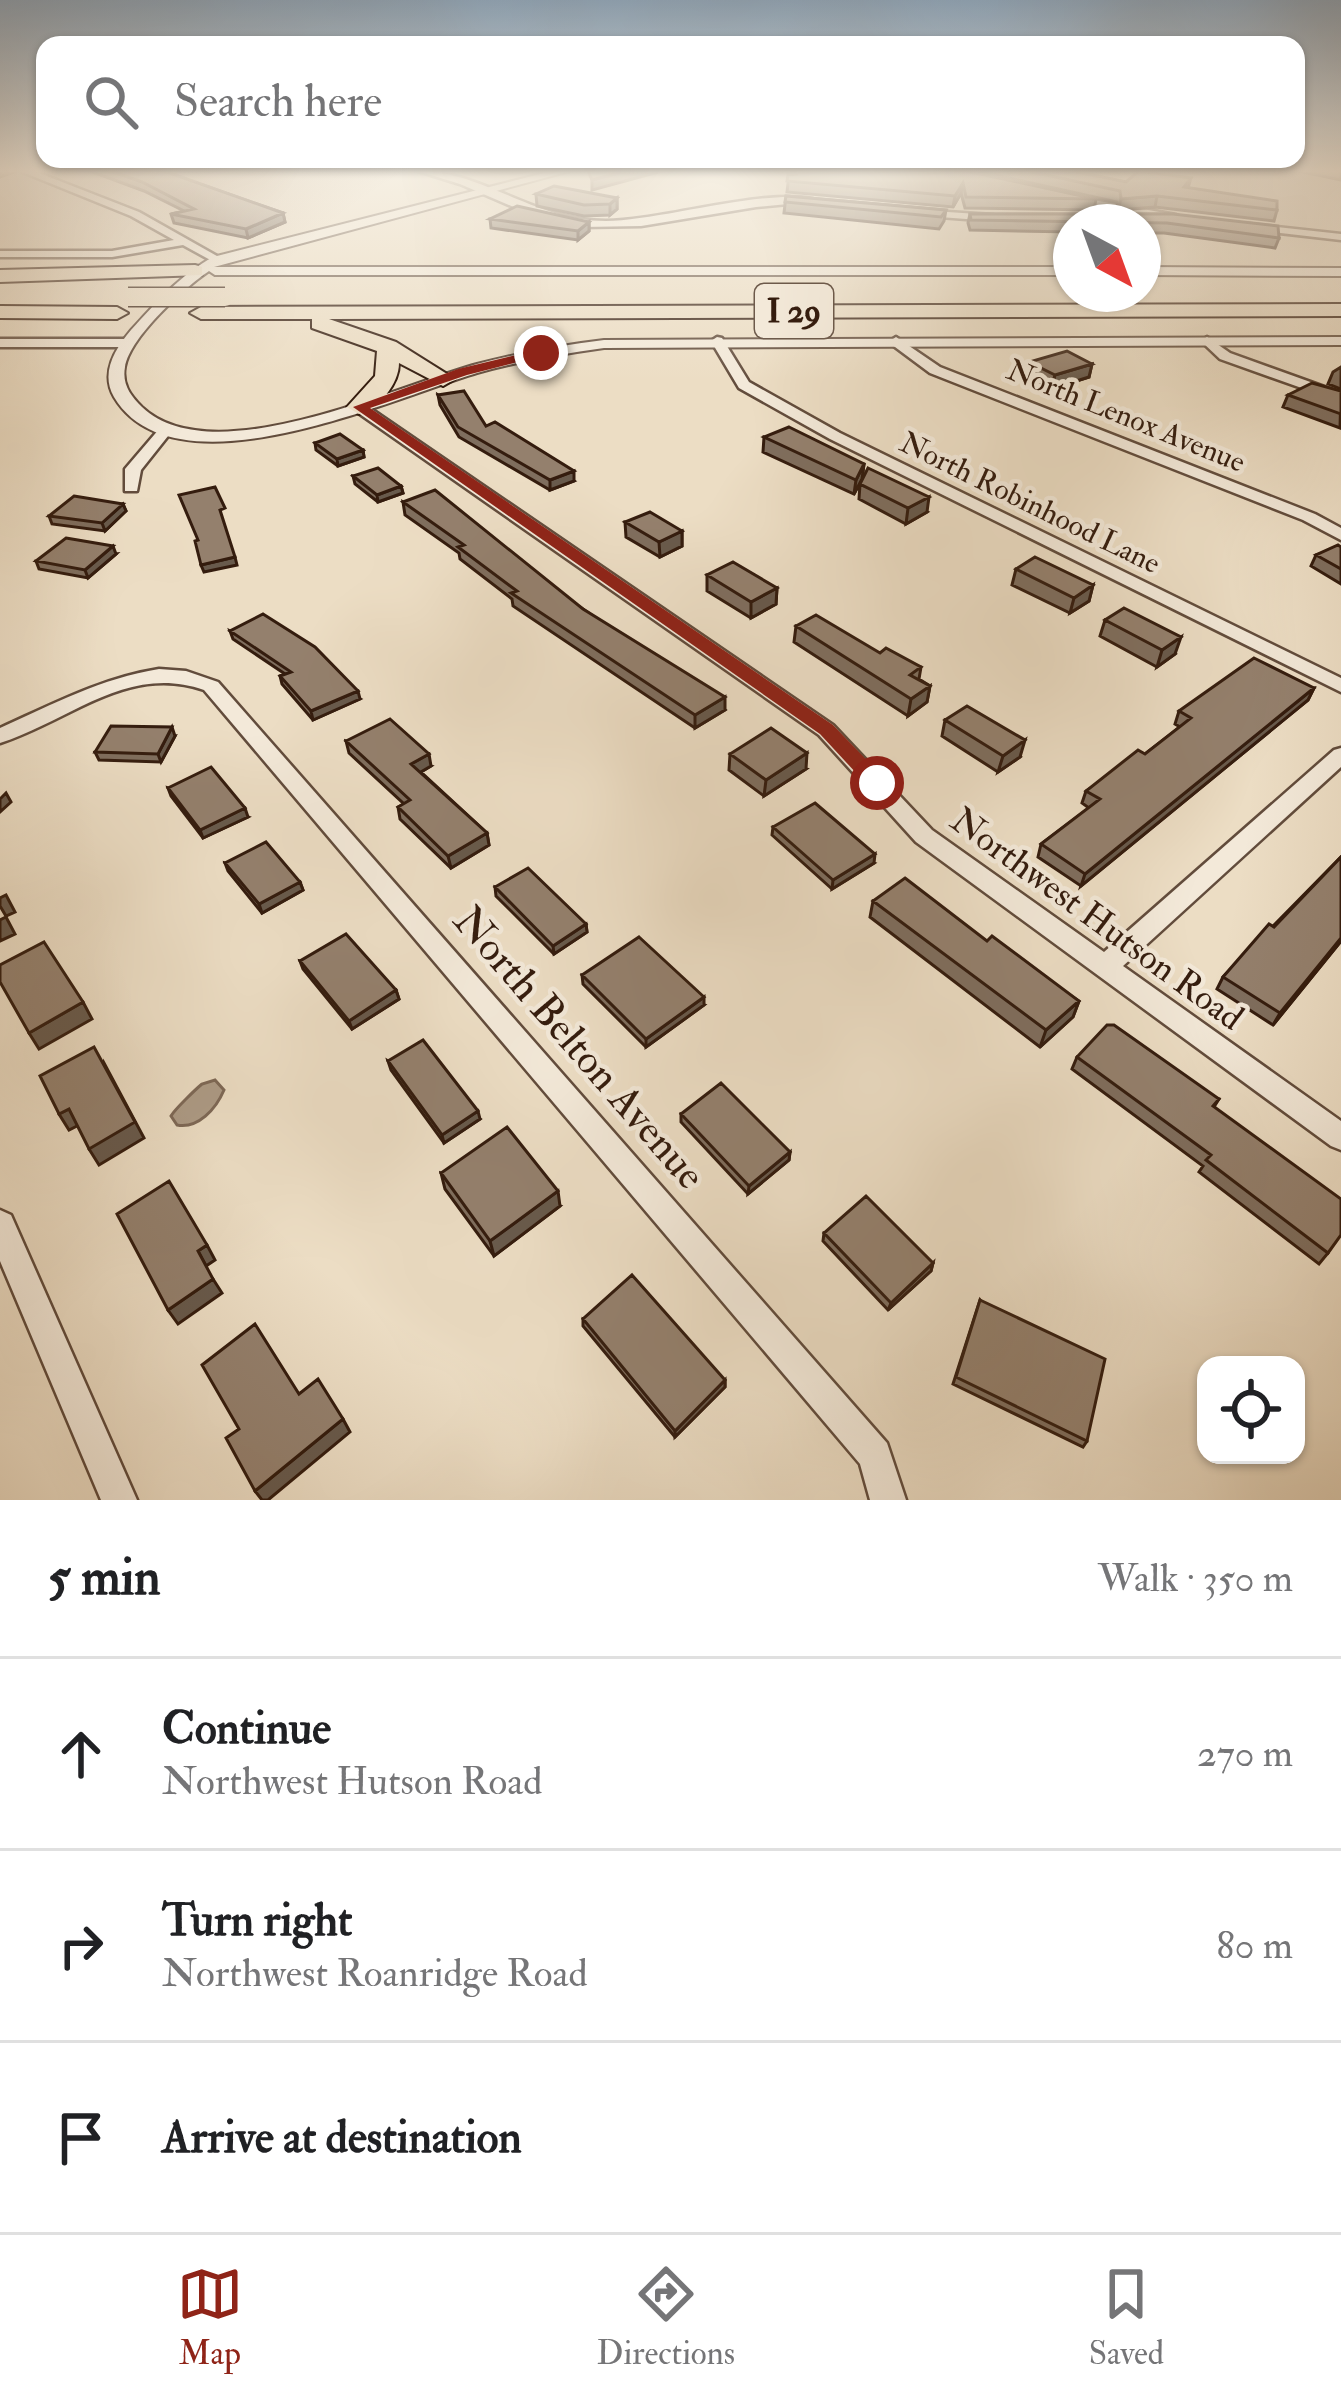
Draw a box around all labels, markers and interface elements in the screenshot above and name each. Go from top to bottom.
search box [36,36,1305,168]
icon: search [78,69,144,135]
text: Search here [174,74,382,130]
north arrow [1053,204,1161,312]
road number: I 29 [755,284,833,338]
route end [514,326,568,380]
street label: North Lenox Avenue [1001,351,1251,481]
street label: North Robinhood Lane [894,424,1166,582]
route start [850,756,904,810]
street label: Northwest Hutson Road [942,798,1253,1041]
street label: North Belton Avenue [442,896,716,1200]
map controls [1197,1356,1305,1464]
button: locate [1197,1356,1305,1464]
text: 5 min [48,1546,161,1610]
text: Walk · 350 m [1098,1554,1293,1603]
text: Continue [162,1701,331,1757]
icon: ahead [48,1721,114,1787]
text: 270 m [1197,1729,1293,1778]
text: Northwest Hutson Road [162,1757,543,1806]
text: Turn right [162,1893,352,1949]
icon: right [48,1913,114,1979]
text: 80 m [1216,1921,1293,1970]
text: Northwest Roanridge Road [162,1949,588,1998]
icon: arrive [48,2105,114,2171]
text: Arrive at destination [162,2110,522,2166]
tab: Map [177,2261,243,2374]
tab: Directions [597,2261,735,2374]
tab: Saved [1089,2261,1164,2374]

